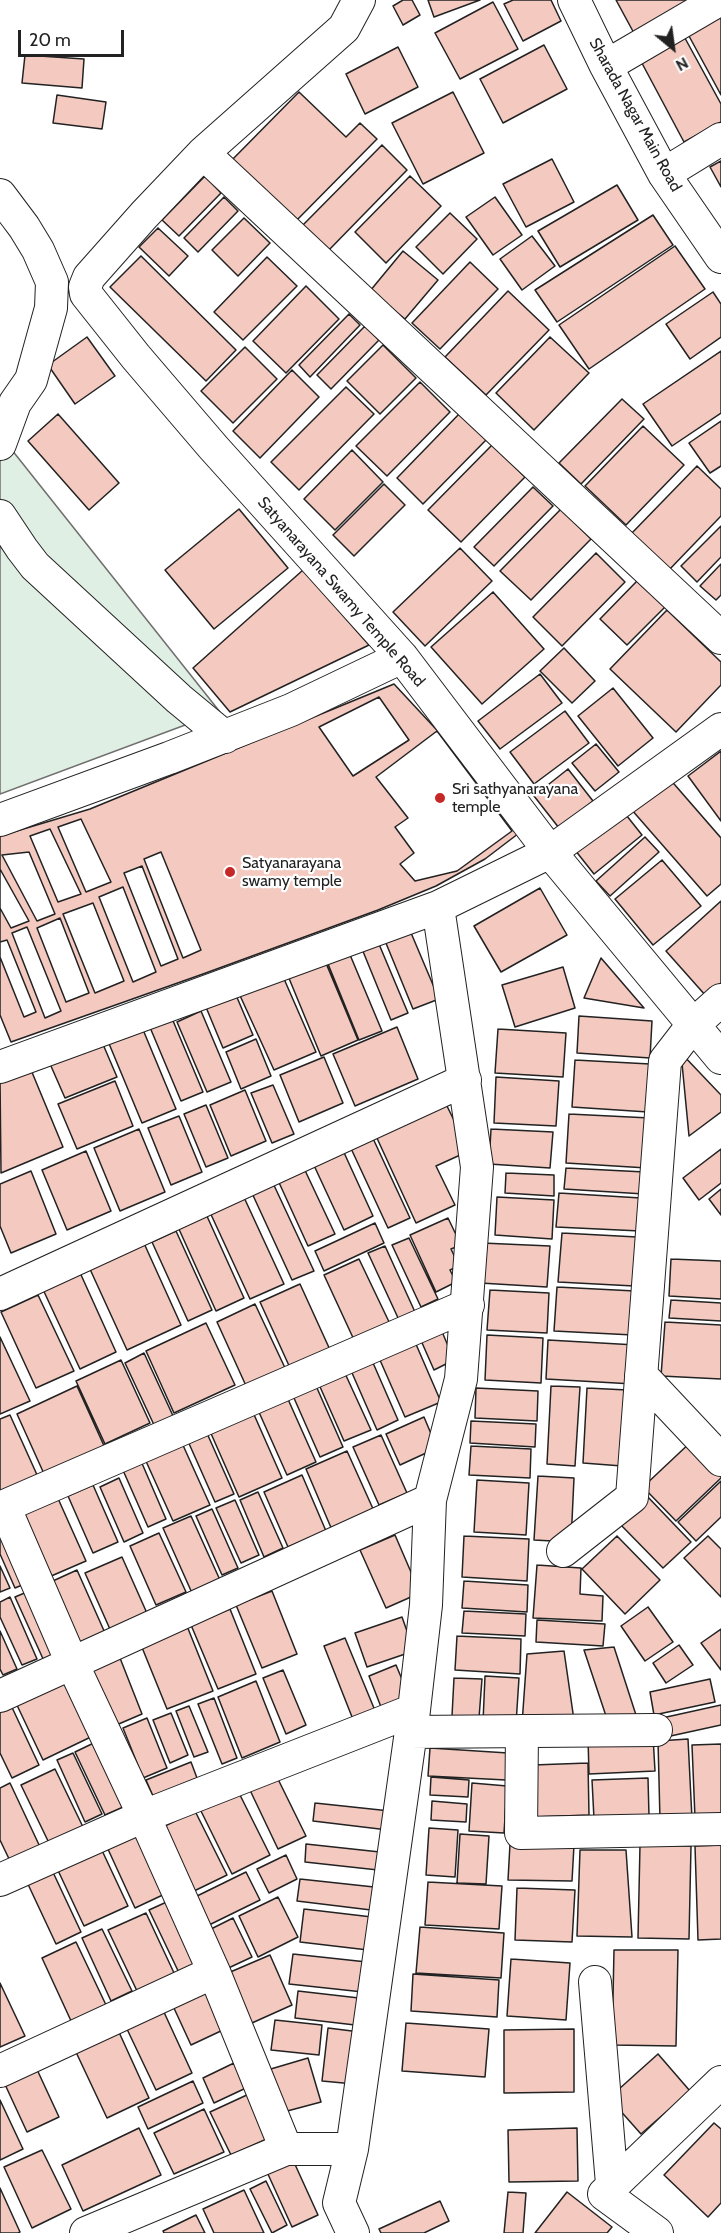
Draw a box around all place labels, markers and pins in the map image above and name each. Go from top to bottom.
place label: Sri sathyanarayana temple [452,779,578,817]
marker: Sri sathyanarayana temple [433,791,447,805]
place label: Satyanarayana swamy temple [242,853,342,891]
marker: Satyanarayana swamy temple [223,865,237,879]

